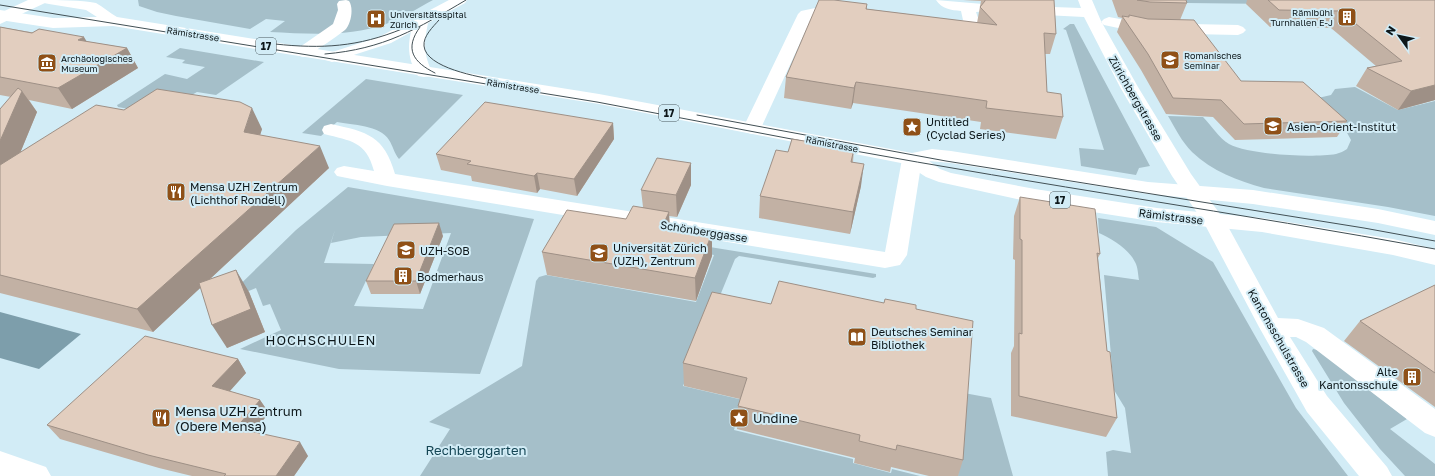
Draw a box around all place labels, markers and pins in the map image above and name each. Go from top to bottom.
building icon: Rämibühl Turnhallen E-J [1336,6,1358,28]
place label: Rämibühl Turnhallen E-J [1271,7,1333,28]
hospital icon: Universitätsspital Zürich [365,8,387,30]
place label: Universitätsspital Zürich [390,9,467,30]
school or university icon: Romanisches Seminar [1159,49,1181,71]
place label: Romanisches Seminar [1184,50,1242,71]
museum icon: Archäologisches Museum [36,52,58,74]
place label: Archäologisches Museum [61,53,133,74]
place label: Untitled (Cyclad Series) [926,115,1006,141]
school or university icon: Asien-Orient-Institut [1262,115,1284,137]
place icon: Untitled (Cyclad Series) [901,116,923,138]
place label: Asien-Orient-Institut [1287,120,1396,133]
place label: Mensa UZH Zentrum (Lichthof Rondell) [190,180,298,206]
restaurant icon: Mensa UZH Zentrum (Lichthof Rondell) [165,181,187,203]
school or university icon: UZH-SOB [395,239,417,261]
place label: Universität Zürich (UZH), Zentrum [613,241,707,267]
school or university icon: Universität Zürich (UZH), Zentrum [588,242,610,264]
place label: UZH-SOB [420,244,470,257]
building icon: Bodmerhaus [392,265,414,287]
place label: Bodmerhaus [417,270,484,283]
place label: Deutsches Seminar Bibliothek [871,325,974,351]
library icon: Deutsches Seminar Bibliothek [846,326,868,348]
place label: Alte Kantonsschule [1319,365,1398,391]
building icon: Alte Kantonsschule [1401,366,1423,388]
place label: Mensa UZH Zentrum (Obere Mensa) [175,403,302,434]
restaurant icon: Mensa UZH Zentrum (Obere Mensa) [150,407,172,429]
place icon: Undine [728,407,750,429]
place label: Undine [753,410,798,426]

